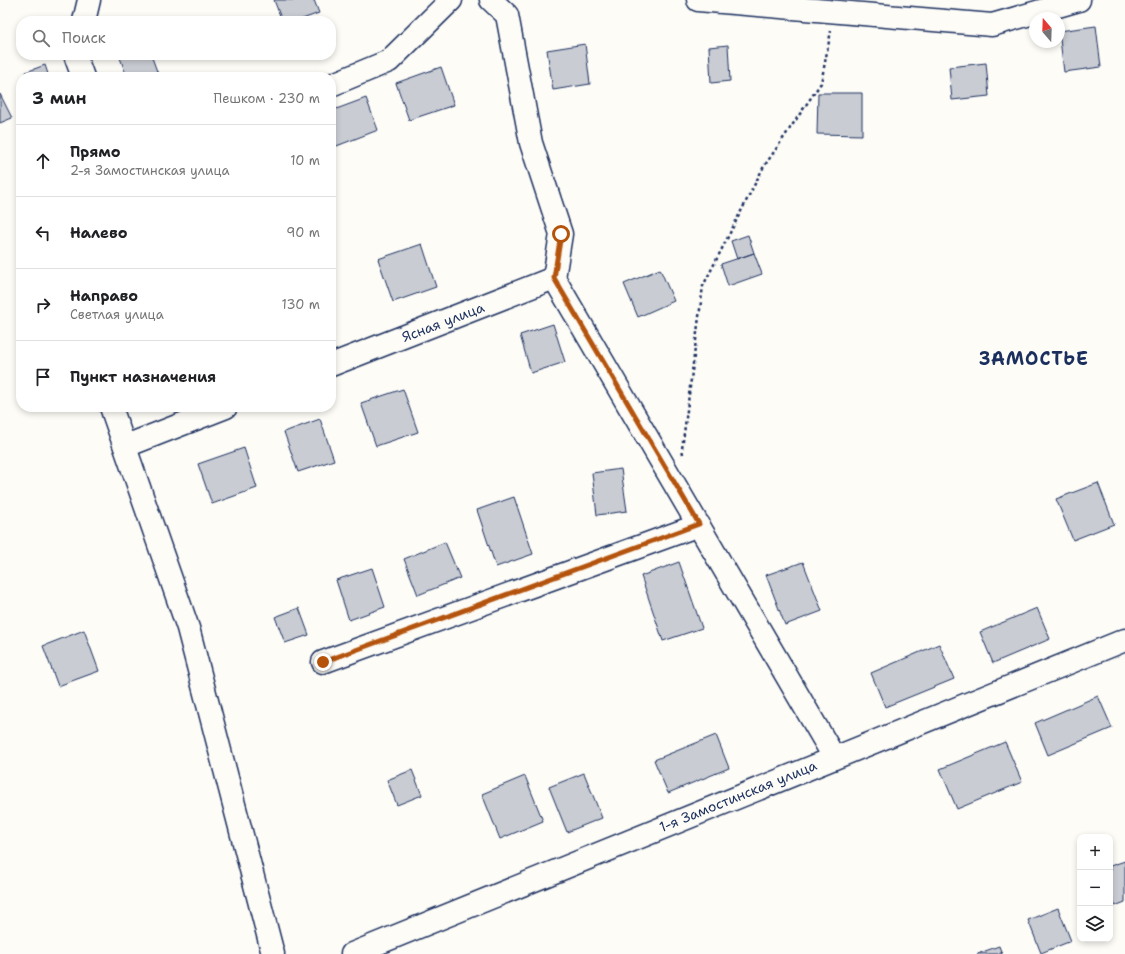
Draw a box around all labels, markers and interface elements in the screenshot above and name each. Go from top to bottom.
north arrow [1029,12,1065,48]
search box [16,16,336,60]
icon: search [30,27,52,49]
text: Поиск [62,28,106,48]
text: 3 мин [32,87,87,109]
text: Пешком · 230 m [214,90,320,107]
text: Прямо [70,142,120,162]
icon: ahead [32,150,54,172]
text: 10 m [290,152,320,169]
text: 2-я Замостинская улица [70,162,230,179]
icon: left [32,222,54,244]
text: Налево [70,223,128,243]
text: 90 m [286,224,320,241]
route start [552,225,570,243]
text: Направо [70,286,138,306]
icon: right [32,294,54,316]
text: 130 m [282,296,320,313]
street label: Ясная улица [399,298,487,346]
text: Светлая улица [70,306,164,323]
district label: ЗАМОСТЬЕ [979,347,1089,371]
icon: arrive [32,366,54,388]
text: Пункт назначения [70,367,216,387]
route end [314,653,332,671]
street label: 1-я Замостинская улица [657,756,820,836]
map controls [1077,834,1113,942]
button: + [1077,834,1113,870]
button: − [1077,870,1113,906]
button: layers [1077,906,1113,942]

